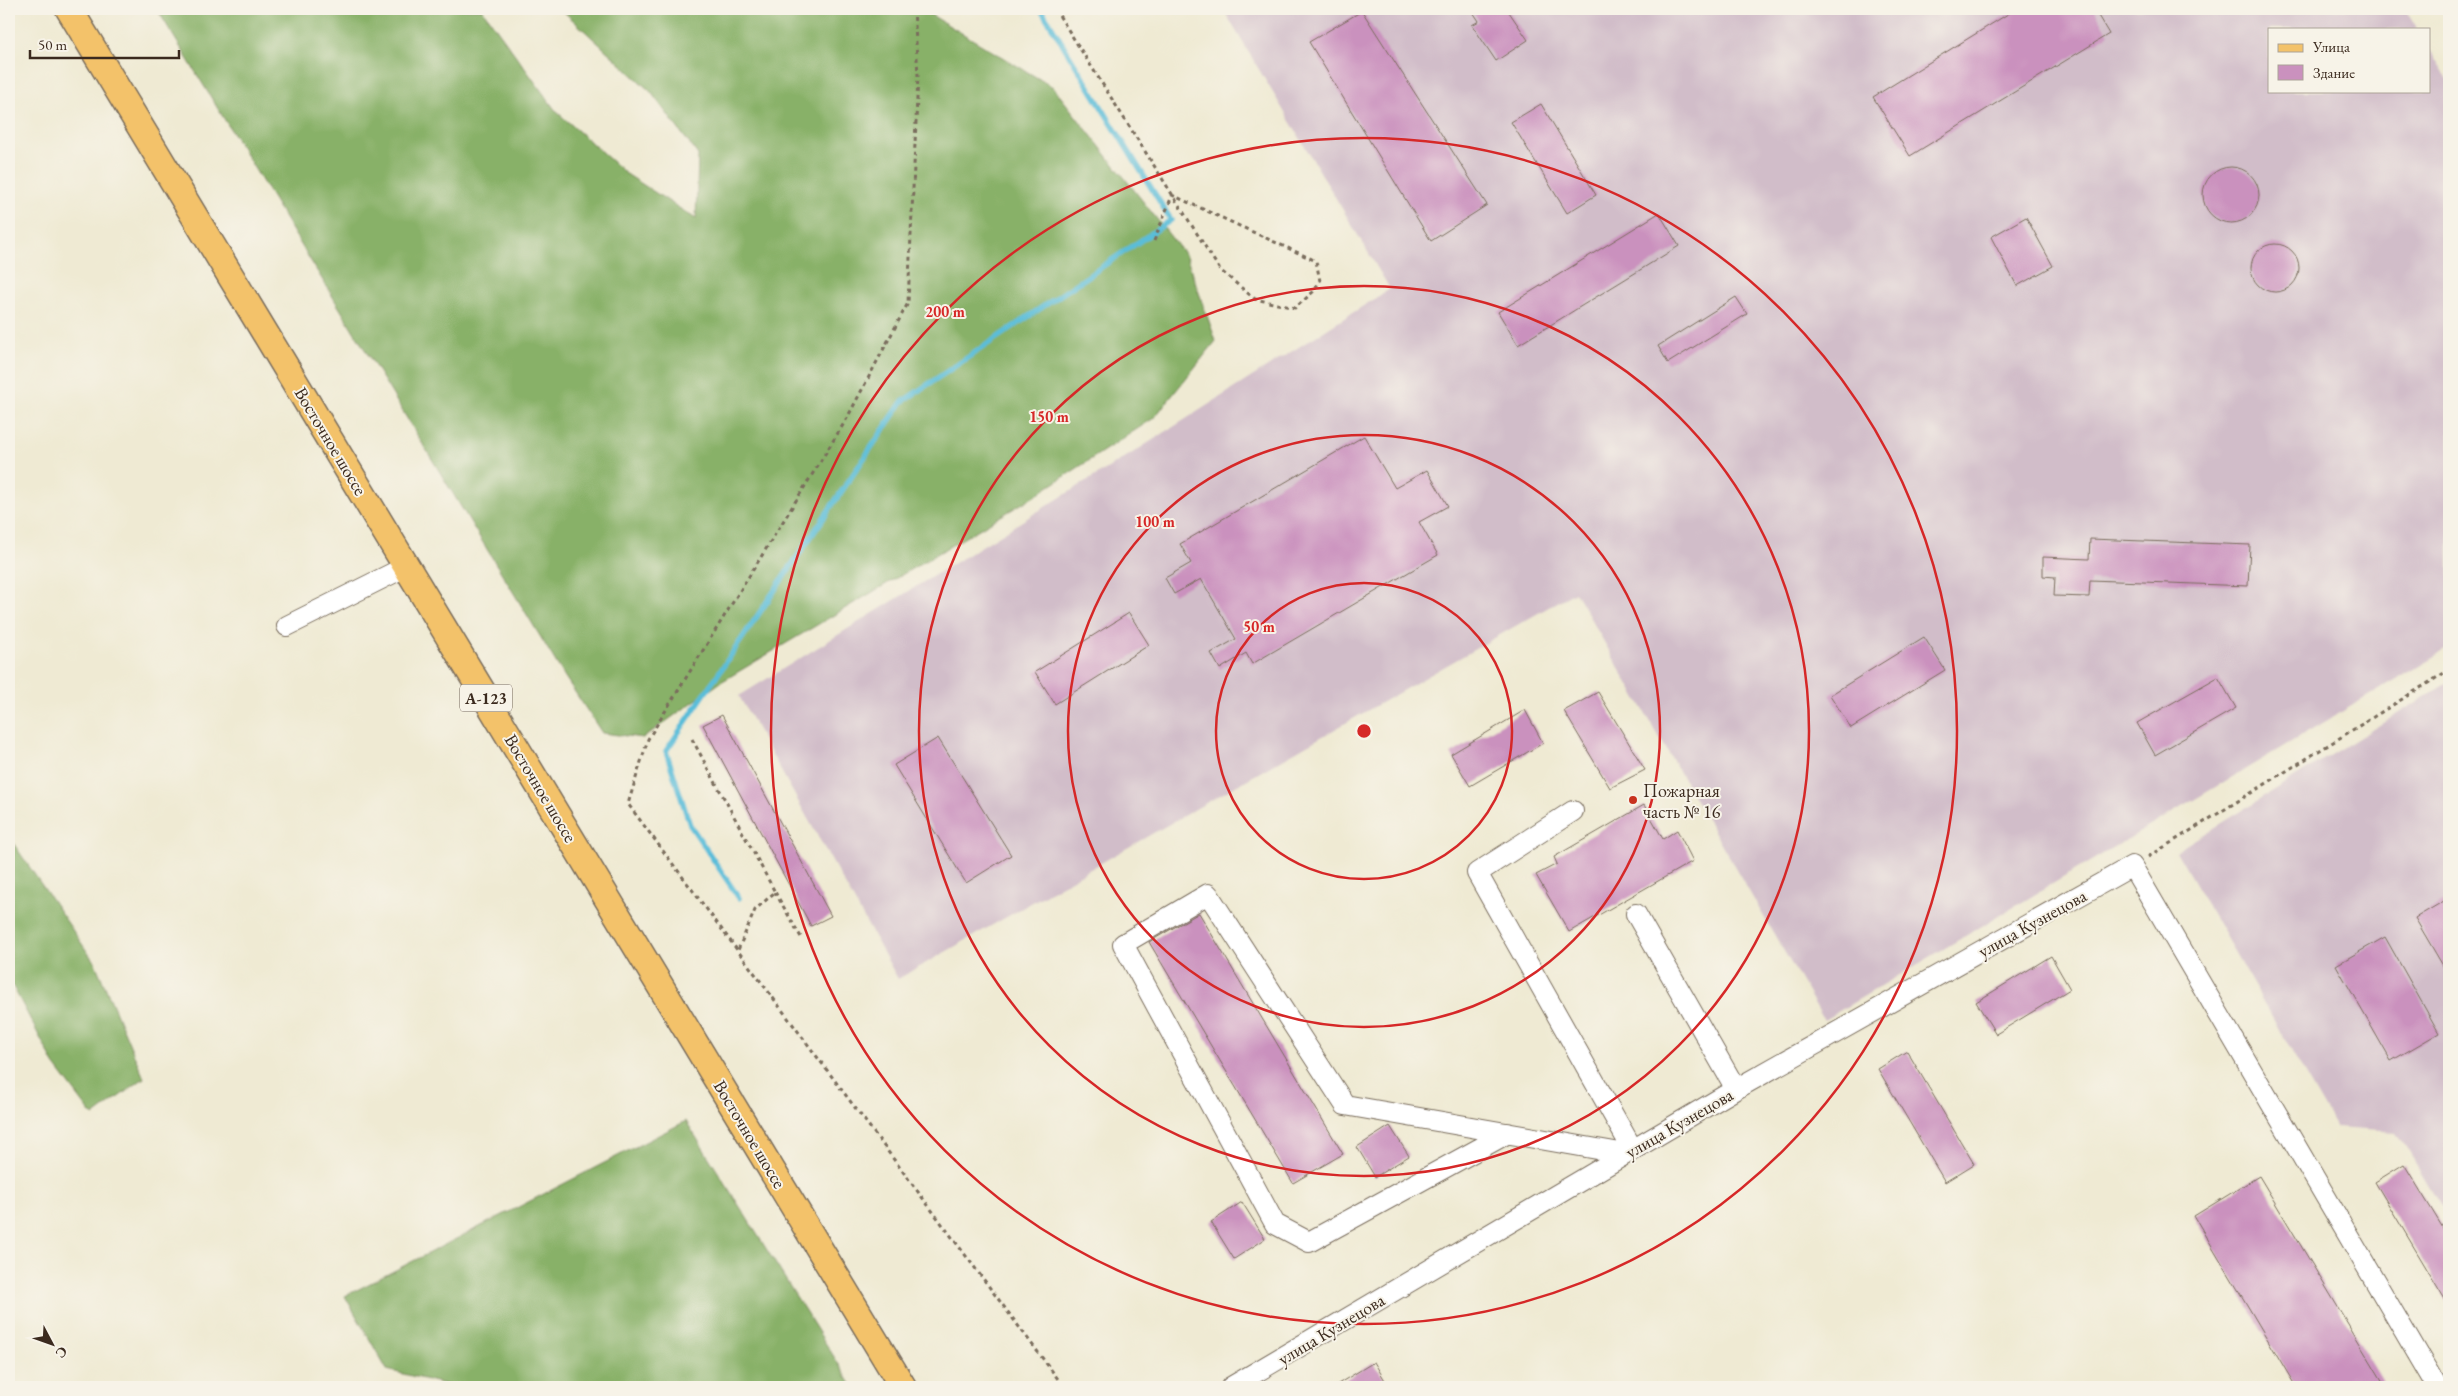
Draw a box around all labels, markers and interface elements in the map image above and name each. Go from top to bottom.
scale bar [30,28,179,60]
legend [2268,28,2430,92]
text: 50 m [38,35,67,54]
text: Улица [2312,37,2350,56]
text: Здание [2313,63,2355,82]
text: 200 m [925,302,965,321]
street label: Восточное шоссе [290,383,372,499]
text: 150 m [1029,407,1069,426]
text: 100 m [1135,512,1175,531]
text: 50 m [1243,617,1275,636]
road number: А-123 [460,684,512,711]
centre of rings [1355,722,1373,740]
street label: Восточное шоссе [500,730,582,846]
place label: Пожарная часть № 16 [1643,779,1721,823]
marker: Пожарная часть № 16 [1627,794,1639,806]
street label: улица Кузнецова [1974,883,2091,962]
street label: Восточное шоссе [709,1076,791,1192]
street label: улица Кузнецова [1621,1082,1738,1163]
street label: улица Кузнецова [1273,1288,1389,1370]
north arrow [28,1318,78,1368]
text: С [52,1343,72,1362]

